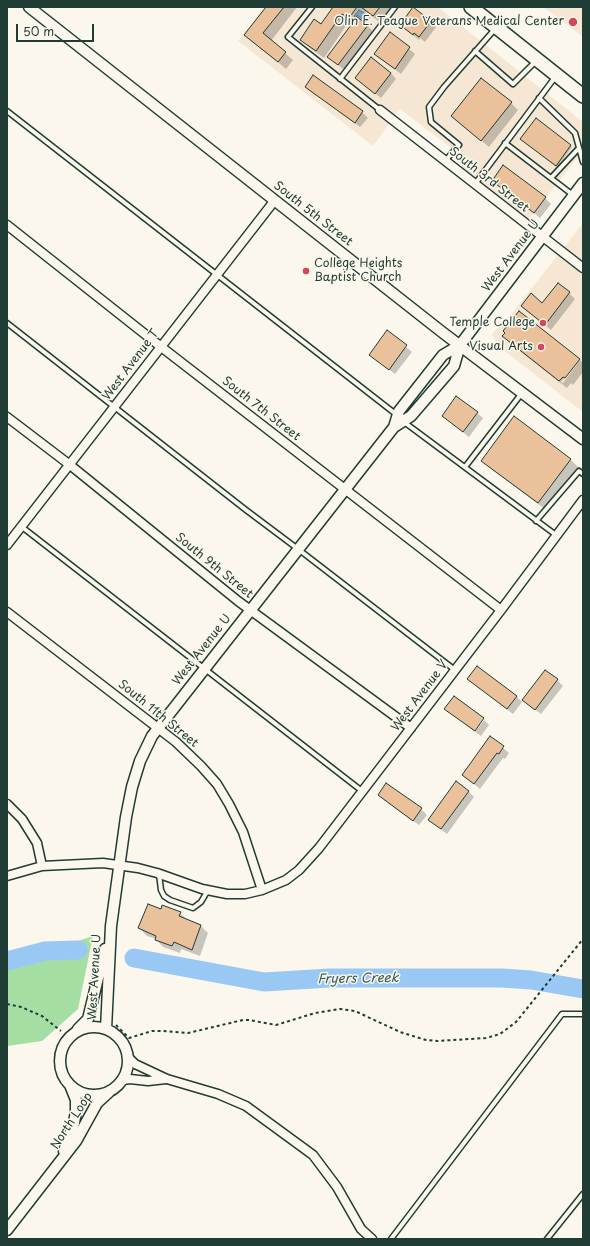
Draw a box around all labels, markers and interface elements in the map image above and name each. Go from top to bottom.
place label: Olin E. Teague Veterans Medical Center [334,15,564,29]
scale bar [18,16,96,42]
marker: Olin E. Teague Veterans Medical Center [567,16,579,28]
text: 50 m [23,22,54,40]
street label: South 3rd Street [446,144,532,216]
street label: South 5th Street [271,179,355,249]
street label: West Avenue U [479,217,543,295]
place label: College Heights Baptist Church [314,257,402,285]
marker: College Heights Baptist Church [301,266,311,276]
place label: Temple College [449,316,535,330]
marker: Temple College [538,318,548,328]
street label: West Avenue T [100,327,162,403]
place label: Visual Arts [469,340,533,354]
marker: Visual Arts [536,342,546,352]
street label: South 7th Street [219,374,303,444]
street label: South 9th Street [172,530,256,602]
street label: West Avenue U [170,612,234,688]
street label: West Avenue V [389,658,451,734]
street label: South 11th Street [115,677,201,751]
street label: West Avenue U [86,934,104,1020]
water label: Fryers Creek [317,970,399,988]
street label: North Loop [48,1090,96,1152]

